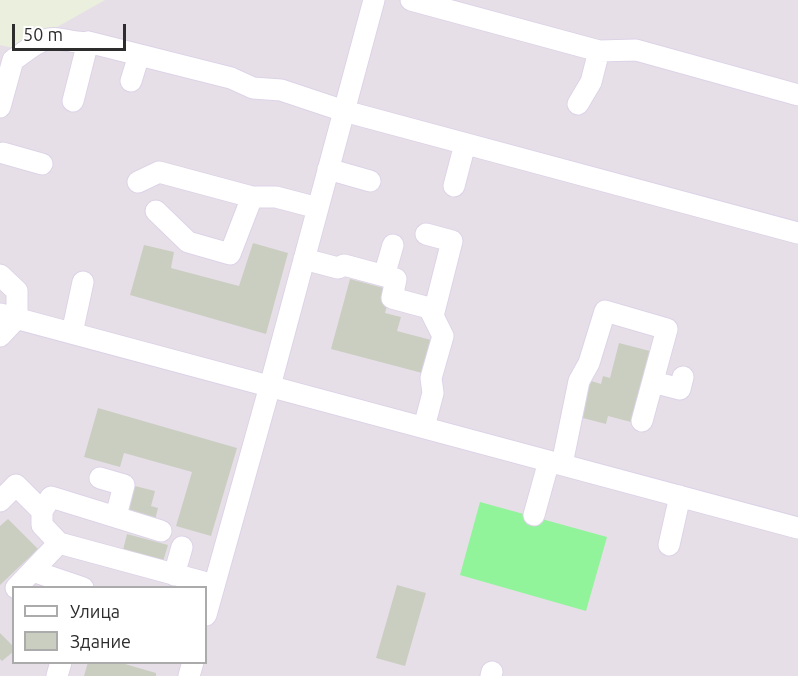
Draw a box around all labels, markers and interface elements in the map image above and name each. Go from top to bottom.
scale bar [15,12,129,50]
text: 50 m [23,24,63,44]
legend [12,586,207,664]
text: Улица [70,601,120,621]
text: Здание [70,631,131,651]

